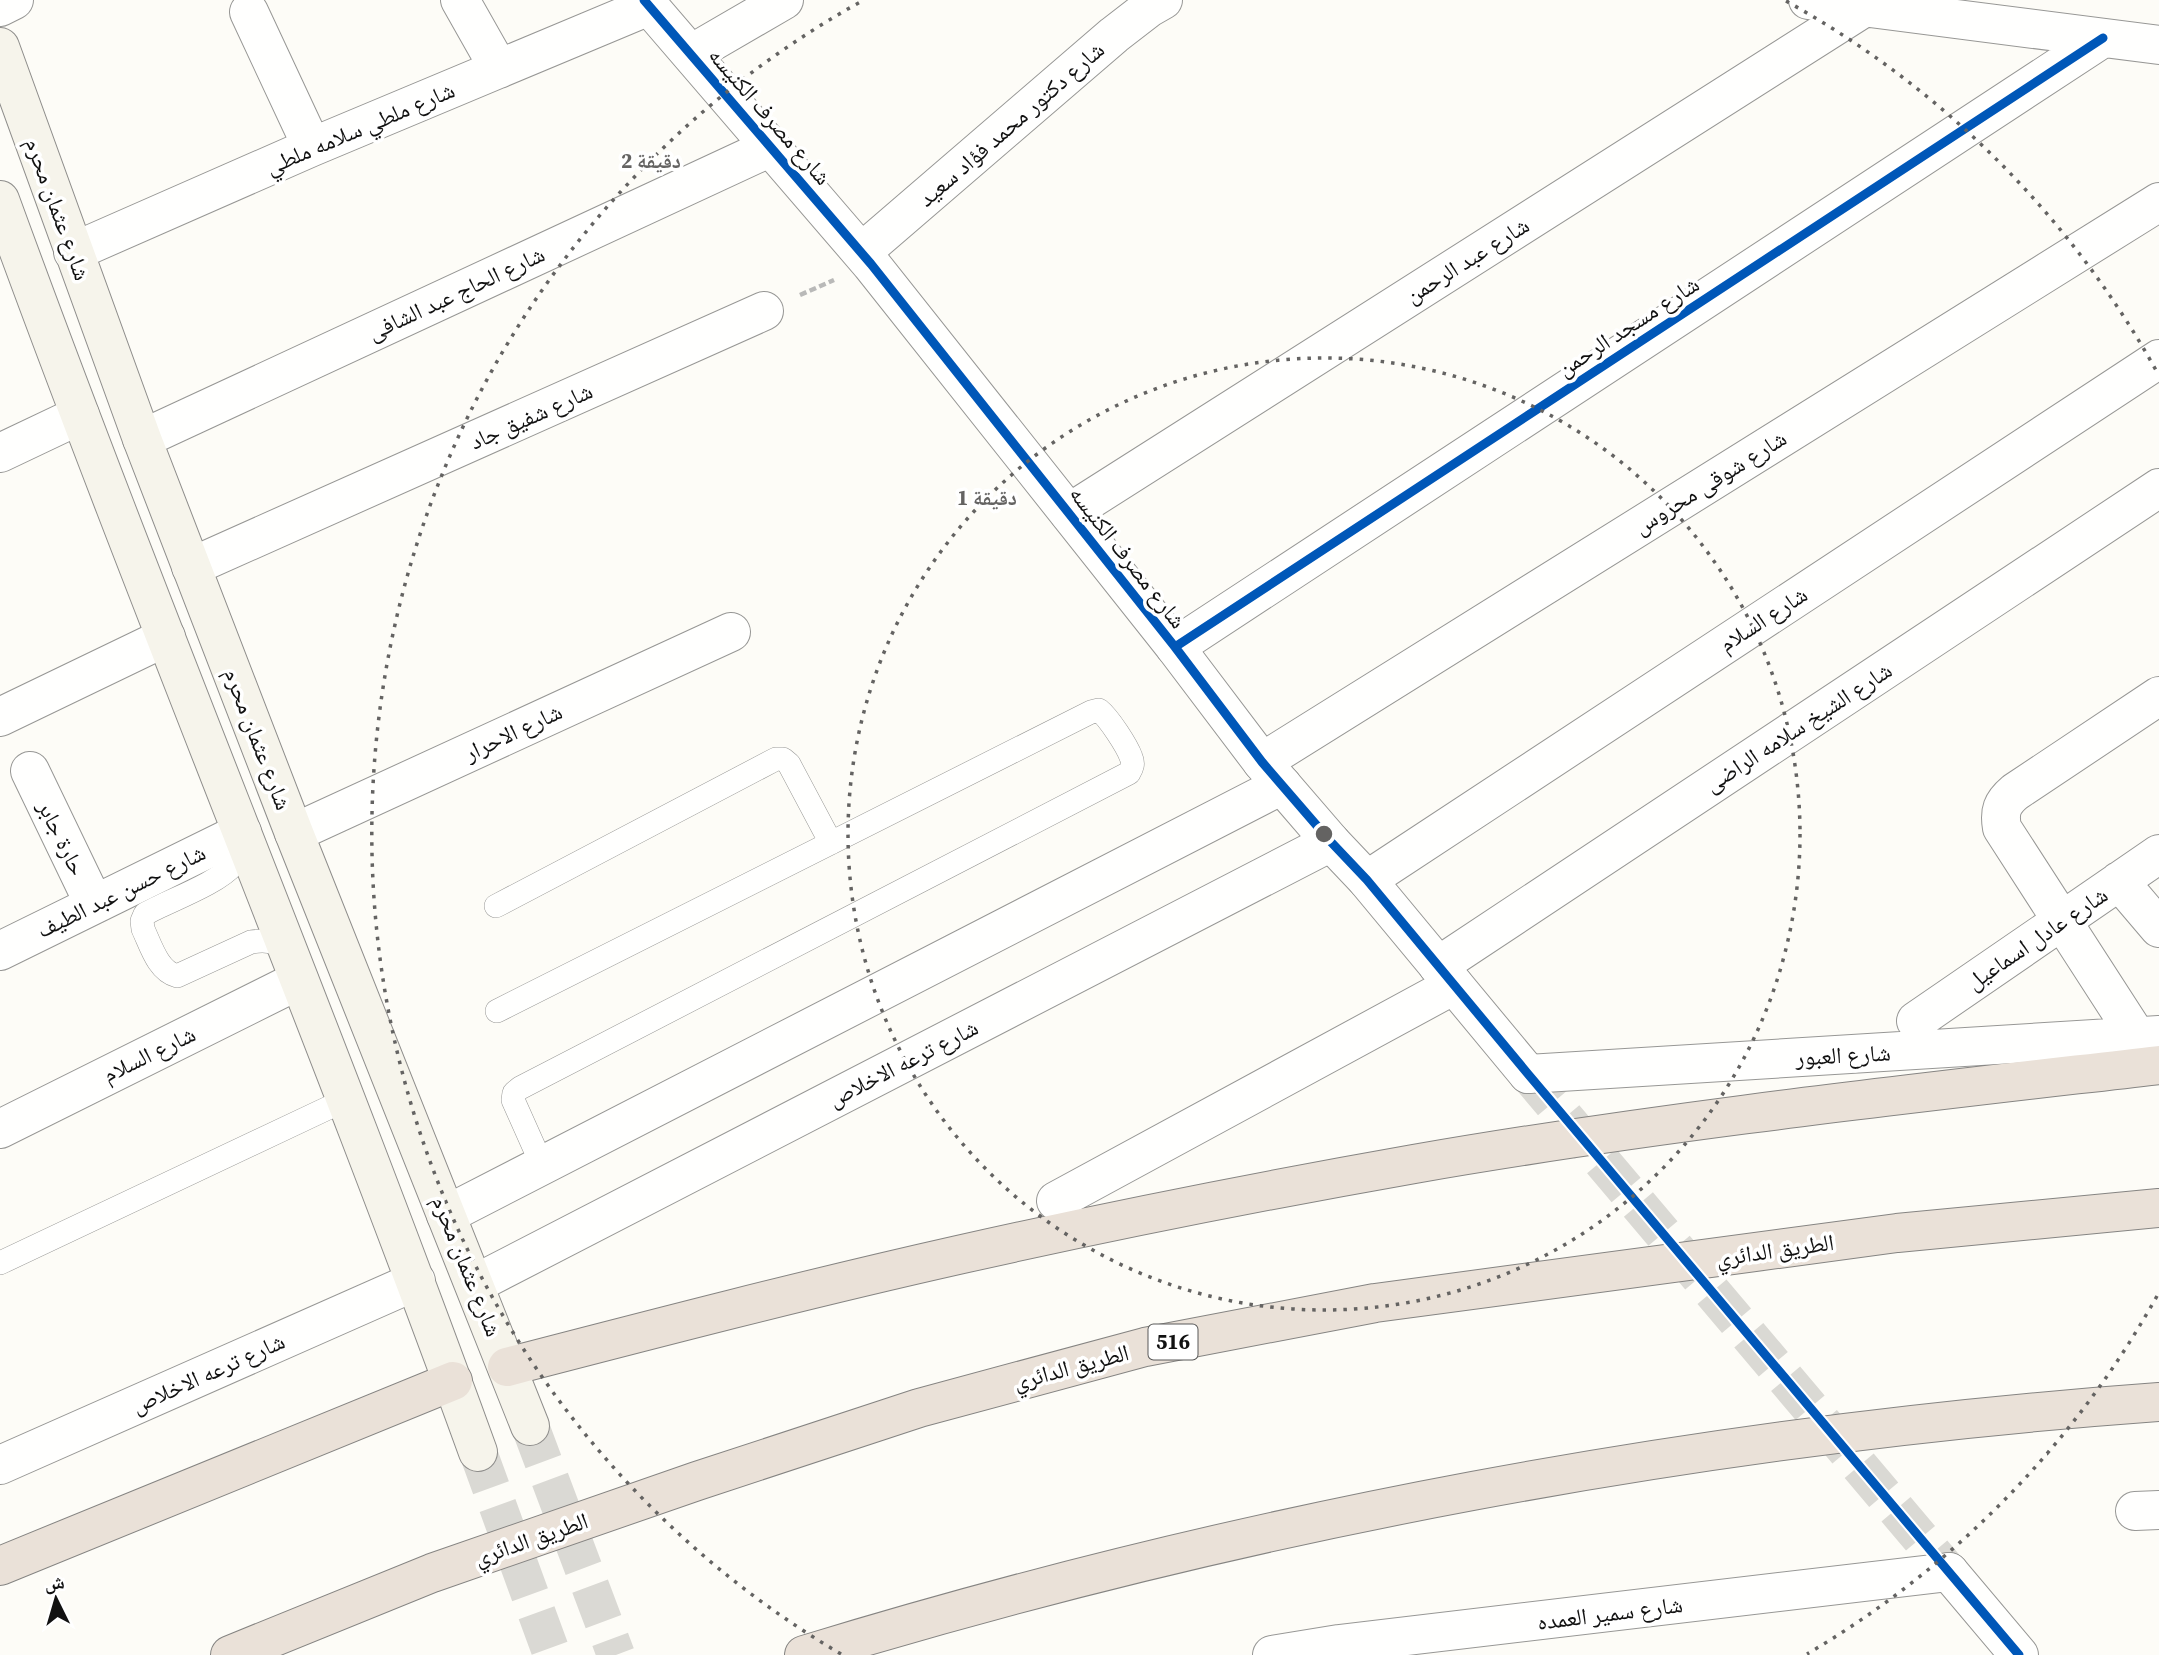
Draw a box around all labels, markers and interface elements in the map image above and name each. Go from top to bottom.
street label: شارع دكتور محمد فؤاد سعيد [911,34,1111,214]
street label: شارع مصرف الكنيسه [701,40,839,192]
street label: شارع ملطي سلامه ملطي [260,74,461,185]
street label: شارع عثمان محرم [17,133,99,285]
text: 2 دقيقة [621,146,681,175]
street label: شارع عبد الرحمن [1399,209,1535,311]
street label: شارع الحاج عبد الشافى [362,238,550,348]
street label: شارع مسجد الرحمن [1551,268,1705,384]
street label: شارع شفيق جاد [464,375,598,457]
street label: شارع شوقى محروس [1627,422,1793,542]
street label: شارع مصرف الكنيسه [1062,479,1194,635]
text: 1 دقيقة [957,483,1017,512]
street label: شارع السلام [1712,578,1814,660]
street label: شارع الشيخ سلامه الراضى [1698,654,1898,800]
street label: شارع عثمان محرم [216,663,300,815]
street label: شارع الاحرار [458,695,567,769]
street label: حارة جابر [30,794,94,881]
centre of rings [1312,822,1336,846]
street label: شارع حسن عبد الطيف [31,836,211,946]
street label: شارع عادل اسماعيل [1960,879,2114,997]
street label: شارع ترعه الاخلاص [822,1011,984,1115]
street label: شارع السلام [97,1018,201,1090]
street label: شارع العبور [1794,1037,1891,1074]
street label: شارع عثمان محرم [424,1191,510,1341]
street label: الطريق الدائري [1714,1226,1836,1277]
road number: 516 [1148,1324,1198,1360]
street label: شارع ترعه الاخلاص [126,1325,290,1421]
street label: الطريق الدائري [1010,1336,1133,1401]
street label: الطريق الدائري [470,1505,593,1576]
north arrow [21,1564,91,1634]
text: ش [43,1568,66,1596]
street label: شارع سمير العمده [1535,1588,1685,1638]

